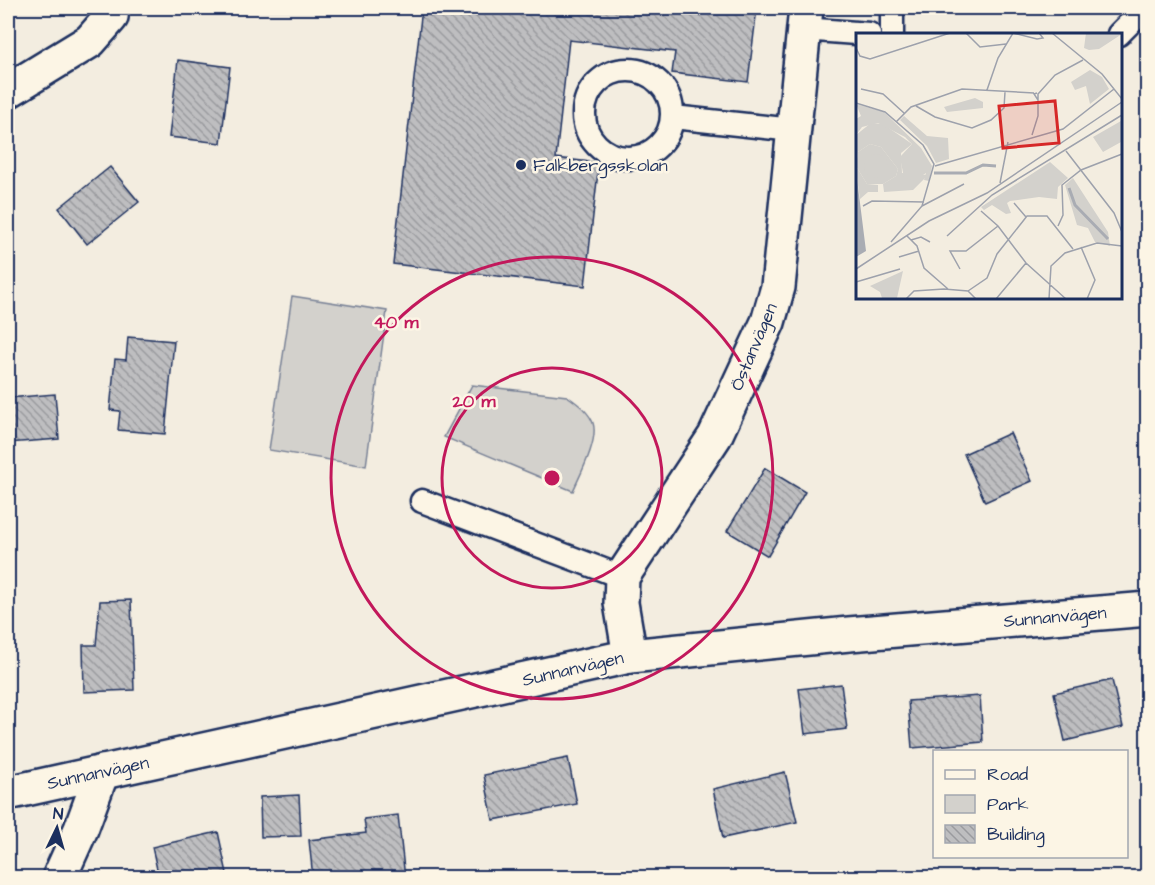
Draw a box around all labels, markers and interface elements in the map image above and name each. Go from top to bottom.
inset map [856,33,1122,298]
place label: Falkbergsskolan [533,153,668,179]
marker: Falkbergsskolan [514,158,528,172]
street label: Östanvägen [724,299,785,395]
text: 40 m [374,310,419,335]
text: 20 m [452,389,496,414]
centre of rings [542,468,562,488]
street label: Sunnanvägen [1002,600,1108,635]
street label: Sunnanvägen [520,645,626,694]
street label: Sunnanvägen [45,750,151,797]
legend [933,750,1128,858]
text: Road [987,762,1028,787]
text: Park [987,792,1029,817]
north arrow [27,798,87,858]
text: N [52,803,64,825]
text: Building [987,822,1045,848]

